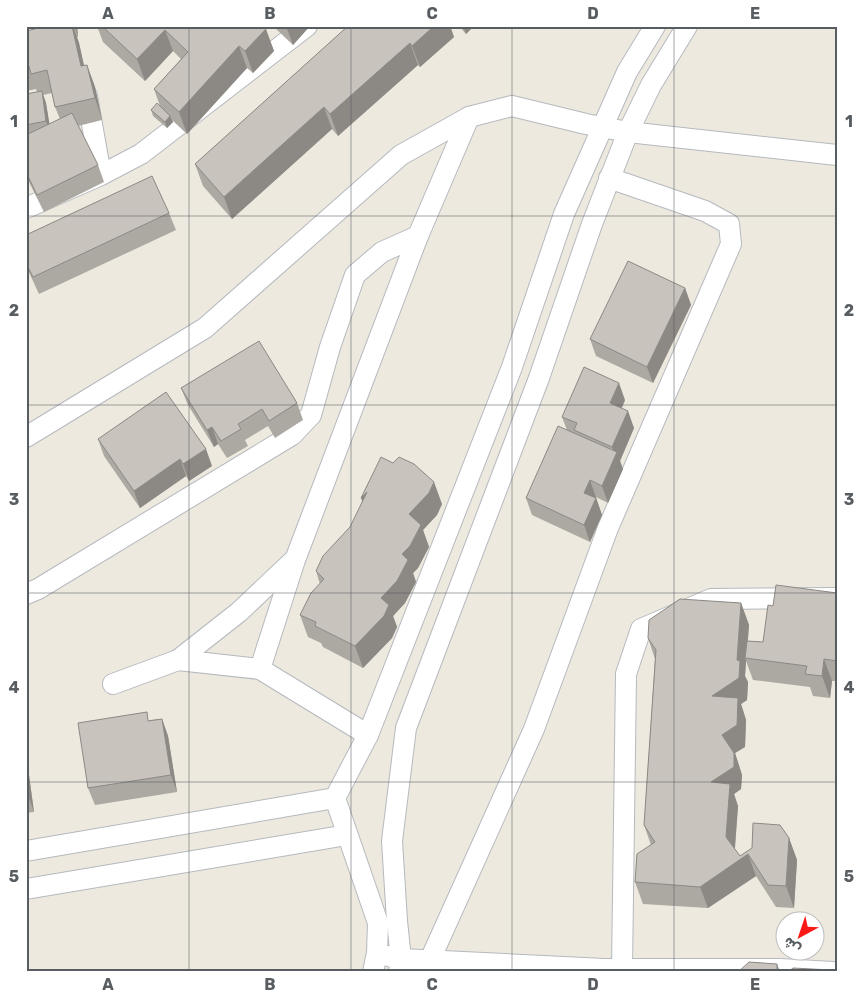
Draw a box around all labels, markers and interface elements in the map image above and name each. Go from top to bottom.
text: A [102,4,114,23]
text: B [264,4,276,23]
text: C [426,4,438,23]
text: D [587,4,599,23]
text: E [750,4,760,23]
text: 1 [10,112,18,131]
text: 1 [845,112,853,131]
text: 2 [9,301,19,320]
text: 2 [844,301,854,320]
text: 3 [9,490,19,509]
text: 3 [844,490,854,509]
text: 4 [9,678,20,697]
text: 4 [844,678,855,697]
text: 5 [9,867,19,886]
text: 5 [844,867,854,886]
north arrow [776,910,826,960]
text: ش [780,933,804,958]
text: A [102,975,114,994]
text: B [264,975,276,994]
text: C [426,975,438,994]
text: D [587,975,599,994]
text: E [750,975,760,994]

